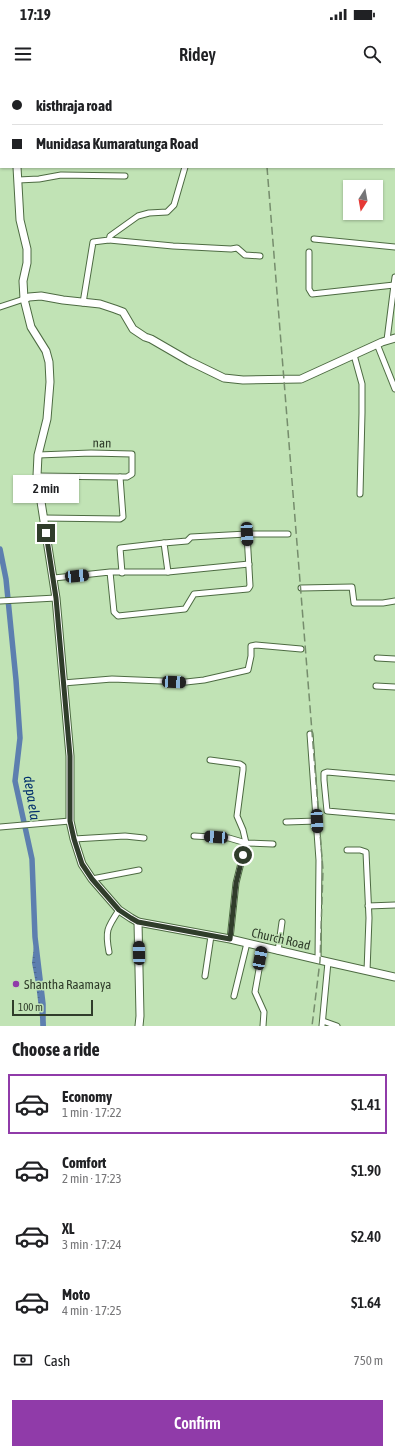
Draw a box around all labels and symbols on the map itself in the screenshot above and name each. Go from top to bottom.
north arrow [343,180,383,220]
street label: nan [93,435,111,451]
callout: 2 min [13,475,79,503]
car [240,522,254,546]
route end [37,524,55,542]
car [64,569,90,583]
car [162,675,186,689]
water label: depa ela [21,775,43,822]
car [310,809,324,833]
car [204,830,228,844]
route start [234,846,252,864]
street label: Church Road [250,925,312,953]
car [133,941,145,965]
car [252,945,268,971]
place label: Shantha Raamaya [24,977,111,992]
marker: Shantha Raamaya [11,979,21,989]
scale bar [12,998,93,1017]

